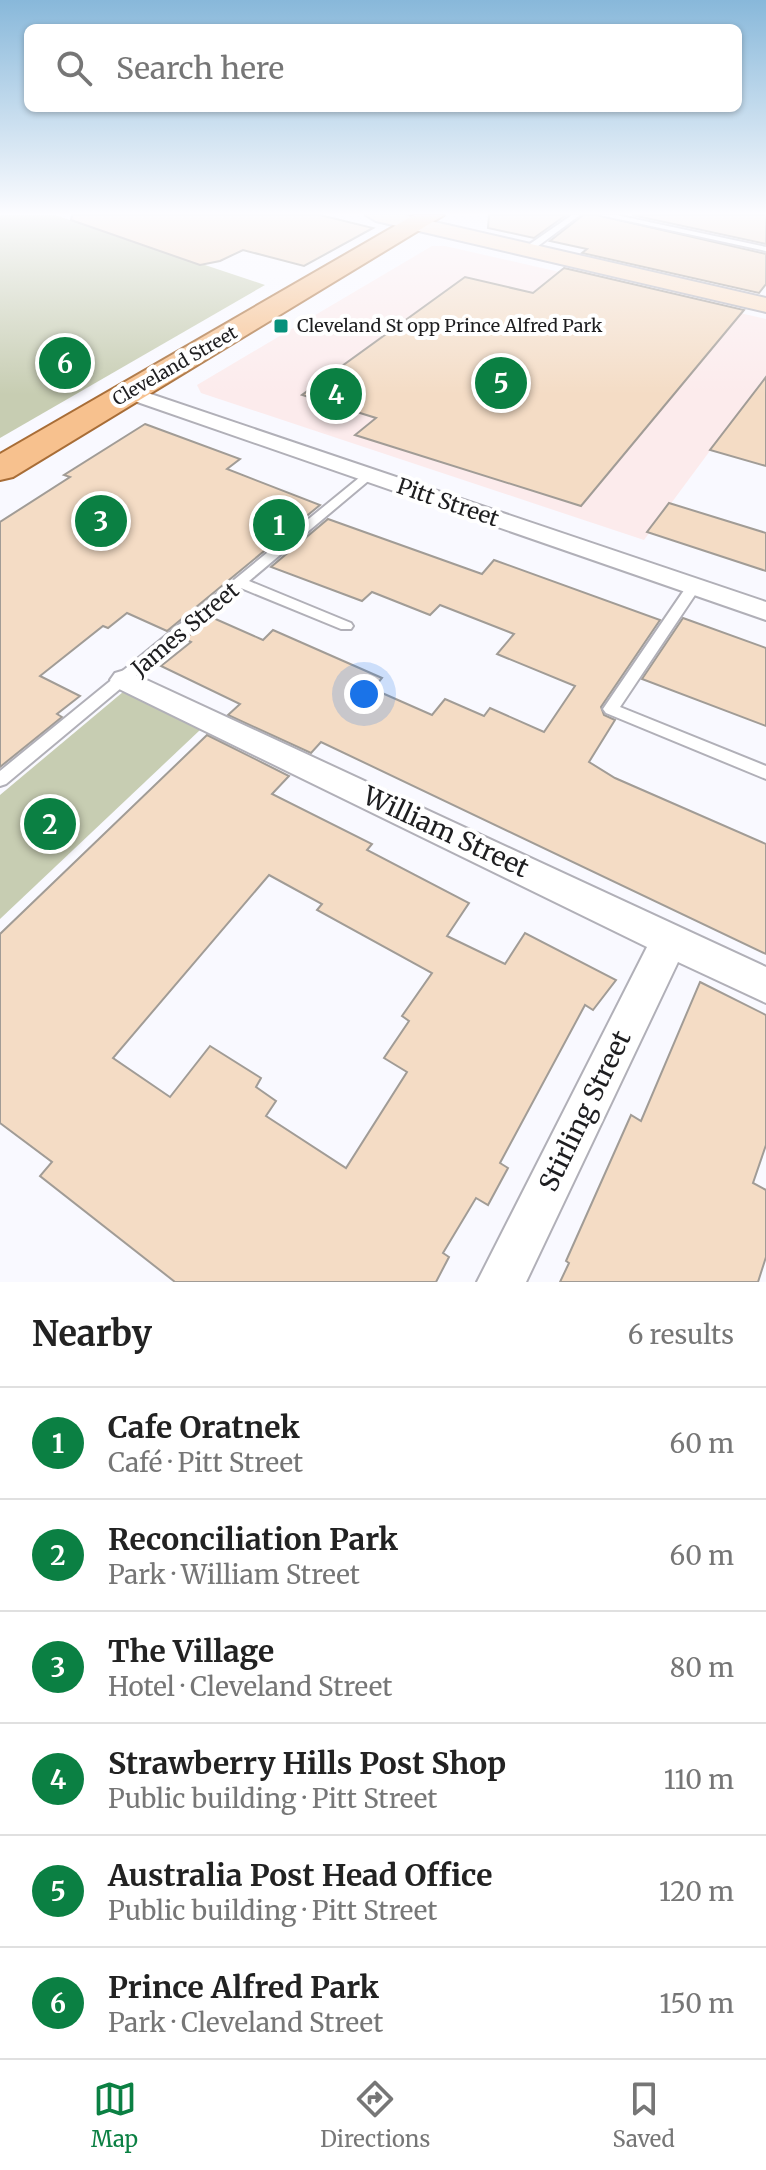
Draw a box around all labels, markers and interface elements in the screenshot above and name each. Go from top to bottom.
search box [24,24,742,112]
icon: search [52,46,96,90]
text: Search here [116,49,284,87]
place label: Cleveland St opp Prince Alfred Park [297,314,603,337]
marker: Cleveland St opp Prince Alfred Park [272,317,290,335]
street label: Cleveland Street [108,321,241,411]
pin: 6 [39,333,91,393]
pin: 5 [475,353,527,413]
pin: 4 [310,364,362,424]
street label: Pitt Street [393,471,503,533]
pin: 3 [75,491,127,551]
pin: 1 [253,495,305,555]
street label: James Street [125,576,245,683]
your location [344,674,384,714]
street label: William Street [357,778,534,884]
pin: 2 [24,794,76,854]
street label: Stirling Street [531,1025,638,1197]
text: Nearby [32,1313,152,1355]
text: 6 results [628,1318,734,1351]
text: Cafe Oratnek [108,1408,300,1446]
text: 1 [52,1427,64,1460]
text: 60 m [670,1427,734,1460]
text: Café · Pitt Street [108,1446,303,1479]
text: Reconciliation Park [108,1520,398,1558]
text: 2 [50,1539,66,1572]
text: 60 m [670,1539,734,1572]
text: Park · William Street [108,1558,360,1591]
text: The Village [108,1632,274,1670]
text: 3 [51,1651,65,1684]
text: 80 m [670,1651,734,1684]
text: Hotel · Cleveland Street [108,1670,392,1703]
text: Strawberry Hills Post Shop [108,1744,506,1782]
text: 4 [50,1763,66,1796]
text: 110 m [664,1763,734,1796]
text: Public building · Pitt Street [108,1782,438,1815]
text: Australia Post Head Office [108,1856,493,1894]
text: 5 [50,1875,66,1908]
text: 120 m [659,1875,734,1908]
text: Public building · Pitt Street [108,1894,438,1927]
text: Prince Alfred Park [108,1968,379,2006]
text: 6 [50,1987,66,2020]
text: 150 m [660,1987,734,2020]
text: Park · Cleveland Street [108,2006,383,2039]
tab: Map [91,2077,138,2153]
tab: Directions [320,2077,430,2153]
tab: Saved [613,2077,675,2153]

